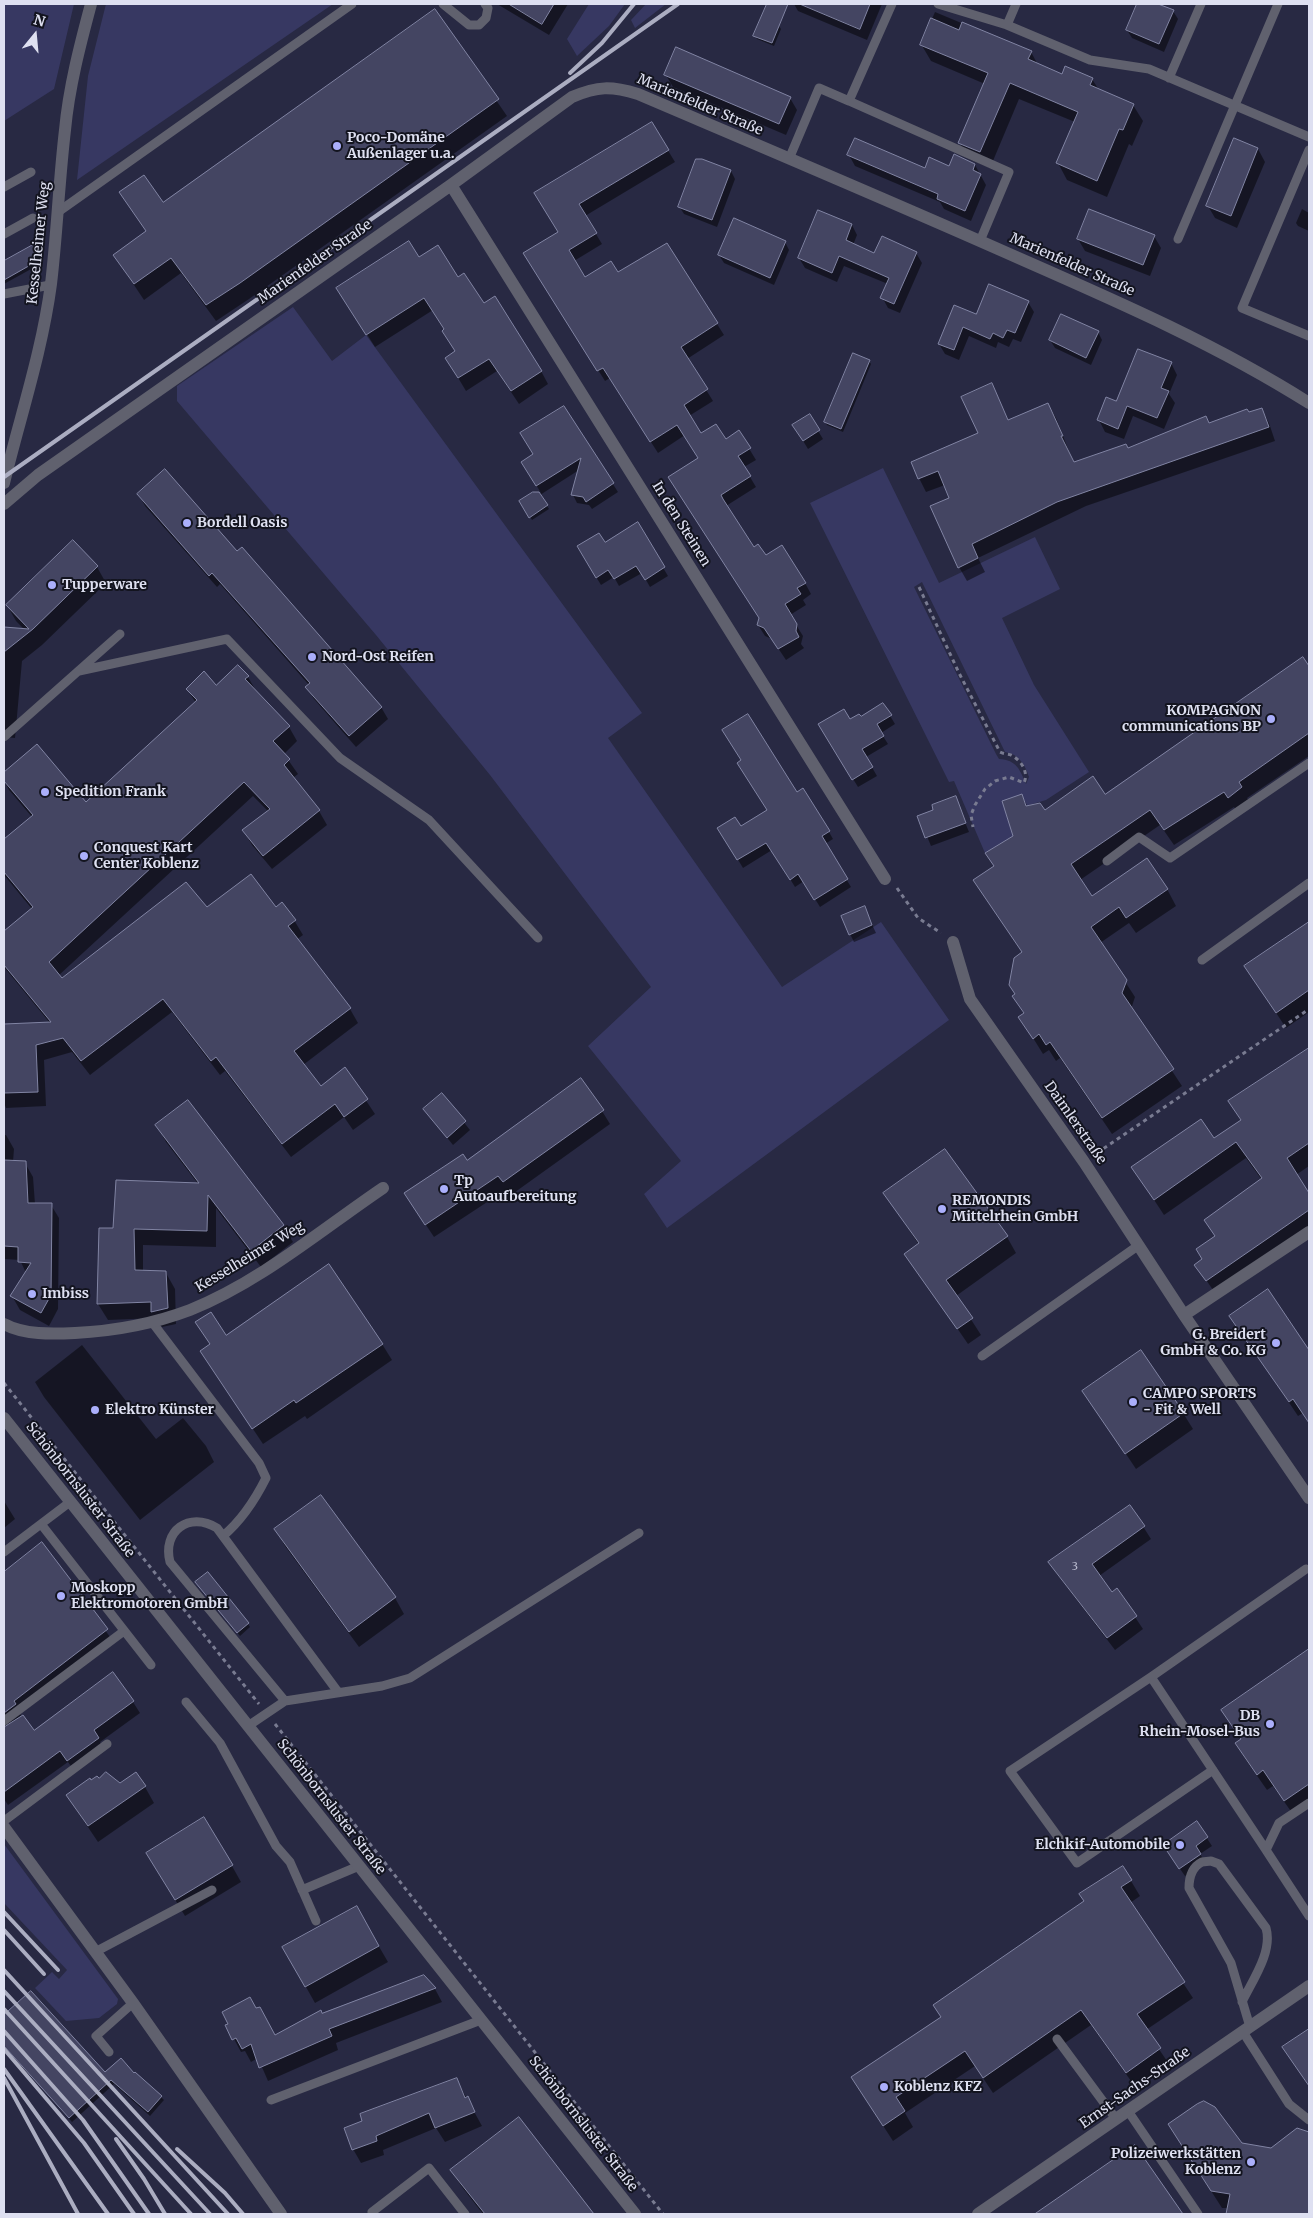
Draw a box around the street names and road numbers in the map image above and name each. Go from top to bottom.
street label: Marienfelder Straße [635,71,765,139]
street label: Kesselheimer Weg [24,181,54,305]
street label: Marienfelder Straße [255,216,375,308]
street label: Marienfelder Straße [1007,230,1137,300]
street label: In den Steinen [648,478,714,570]
street label: Daimlerstraße [1040,1078,1110,1168]
street label: Kesselheimer Weg [193,1218,307,1296]
street label: Schönbornsluster Straße [22,1419,138,1561]
street label: Schönbornsluster Straße [273,1736,389,1878]
street label: Ernst-Sachs-Straße [1077,2044,1193,2132]
street label: Schönbornsluster Straße [525,2053,641,2195]

